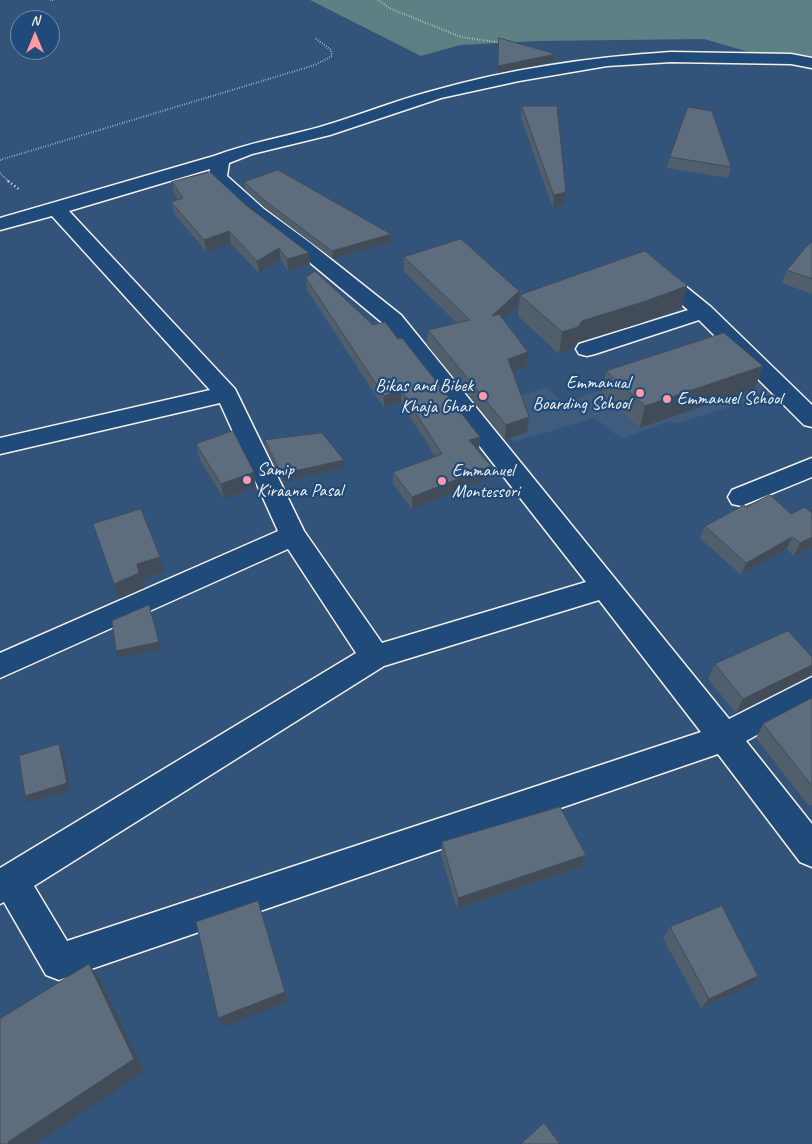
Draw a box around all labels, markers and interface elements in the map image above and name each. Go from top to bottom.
north arrow [10,10,60,60]
text: N [31,12,39,29]
place label: Emmanual Boarding School [533,372,630,414]
place label: Bikas and Bibek Khaja Ghar [375,375,473,418]
marker: Emmanual Boarding School [634,387,646,399]
place label: Emmanuel School [677,388,782,410]
marker: Bikas and Bibek Khaja Ghar [477,390,489,402]
marker: Emmanuel School [661,393,673,405]
place label: Samip Kiraana Pasal [257,459,343,502]
place label: Emmanuel Montessori [452,460,520,502]
marker: Samip Kiraana Pasal [241,474,253,486]
marker: Emmanuel Montessori [436,475,448,487]

